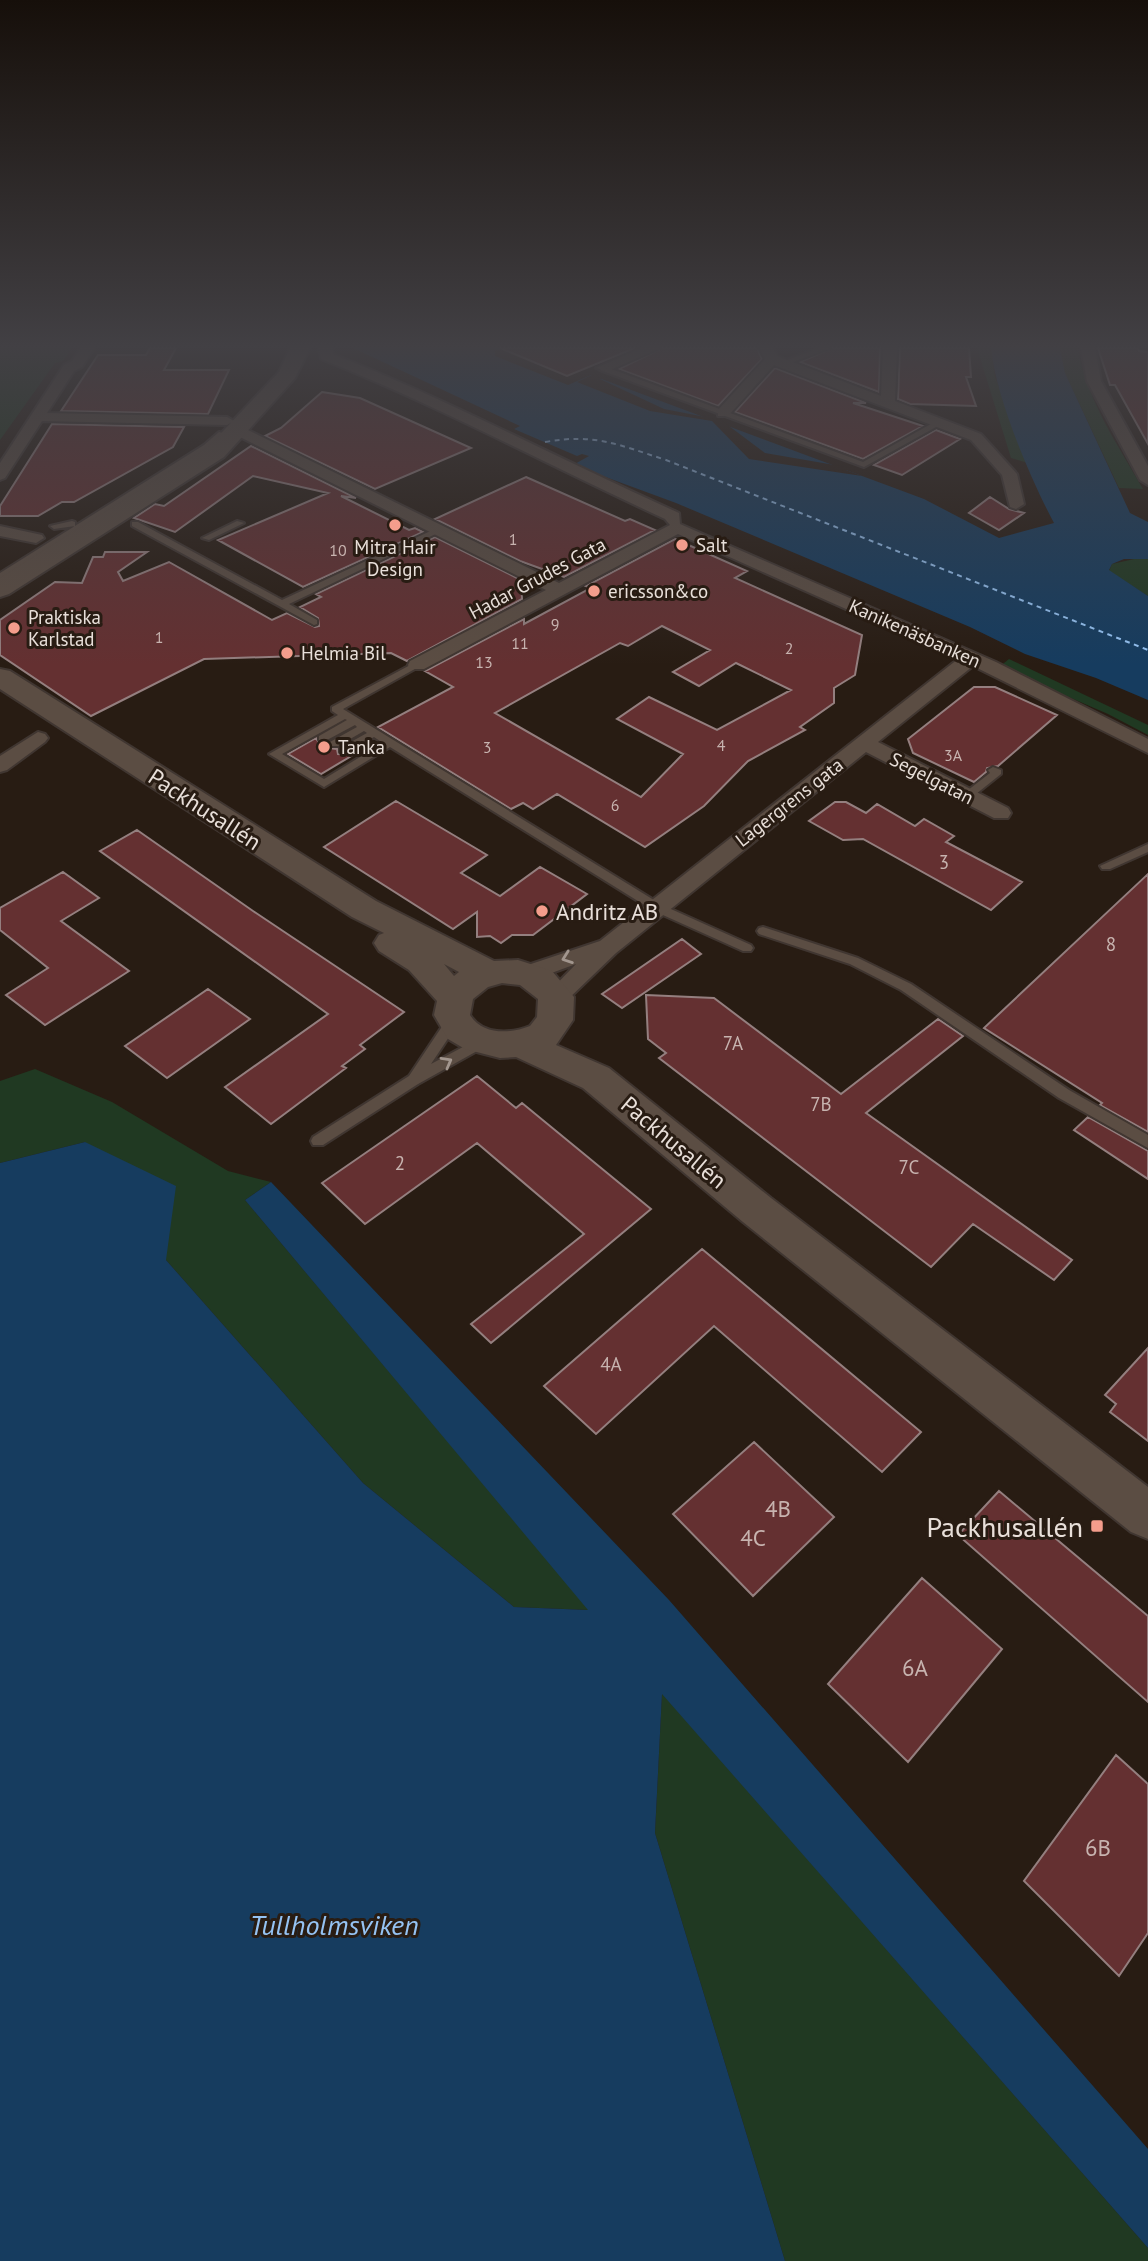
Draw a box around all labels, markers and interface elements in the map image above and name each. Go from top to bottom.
marker: Mitra Hair Design [387,517,403,533]
house number: 1 [509,529,517,549]
street label: Hadar Grudes Gata [464,532,610,624]
place label: Salt [696,533,728,557]
place label: Mitra Hair Design [354,535,436,581]
marker: Salt [674,537,690,553]
house number: 10 [329,540,347,560]
place label: ericsson&co [608,579,708,603]
marker: ericsson&co [586,583,602,599]
street label: Kanikenäsbanken [846,593,984,673]
place label: Praktiska Karlstad [28,605,101,651]
house number: 9 [551,614,559,634]
marker: Praktiska Karlstad [6,620,22,636]
house number: 1 [155,627,163,647]
house number: 11 [511,633,529,653]
house number: 2 [785,638,793,658]
place label: Helmia Bil [301,641,386,665]
marker: Helmia Bil [279,645,295,661]
house number: 13 [475,652,493,672]
place label: Tanka [338,735,385,759]
house number: 4 [717,735,726,755]
house number: 3 [483,737,491,757]
marker: Tanka [316,739,332,755]
house number: 3A [944,745,963,765]
street label: Segelgatan [886,747,978,809]
street label: Lagergrens gata [730,752,848,852]
street label: Packhusallén [143,762,267,856]
house number: 6 [611,795,619,815]
house number: 3 [939,850,949,874]
place label: Andritz AB [556,897,658,926]
marker: Andritz AB [534,903,550,919]
house number: 8 [1106,932,1116,956]
one-way arrow [561,950,573,964]
house number: 7A [723,1031,743,1055]
one-way arrow [440,1057,453,1070]
street label: Packhusallén [615,1090,733,1194]
house number: 7B [810,1092,832,1116]
house number: 2 [395,1151,405,1175]
house number: 7C [899,1155,920,1179]
house number: 4A [600,1352,622,1376]
house number: 4B [765,1494,791,1523]
place label: Packhusallén [926,1508,1083,1545]
marker: Packhusallén [1089,1518,1105,1534]
house number: 4C [740,1523,766,1552]
house number: 6A [902,1653,929,1682]
house number: 6B [1085,1833,1111,1862]
water label: Tullholmsviken [249,1906,419,1943]

